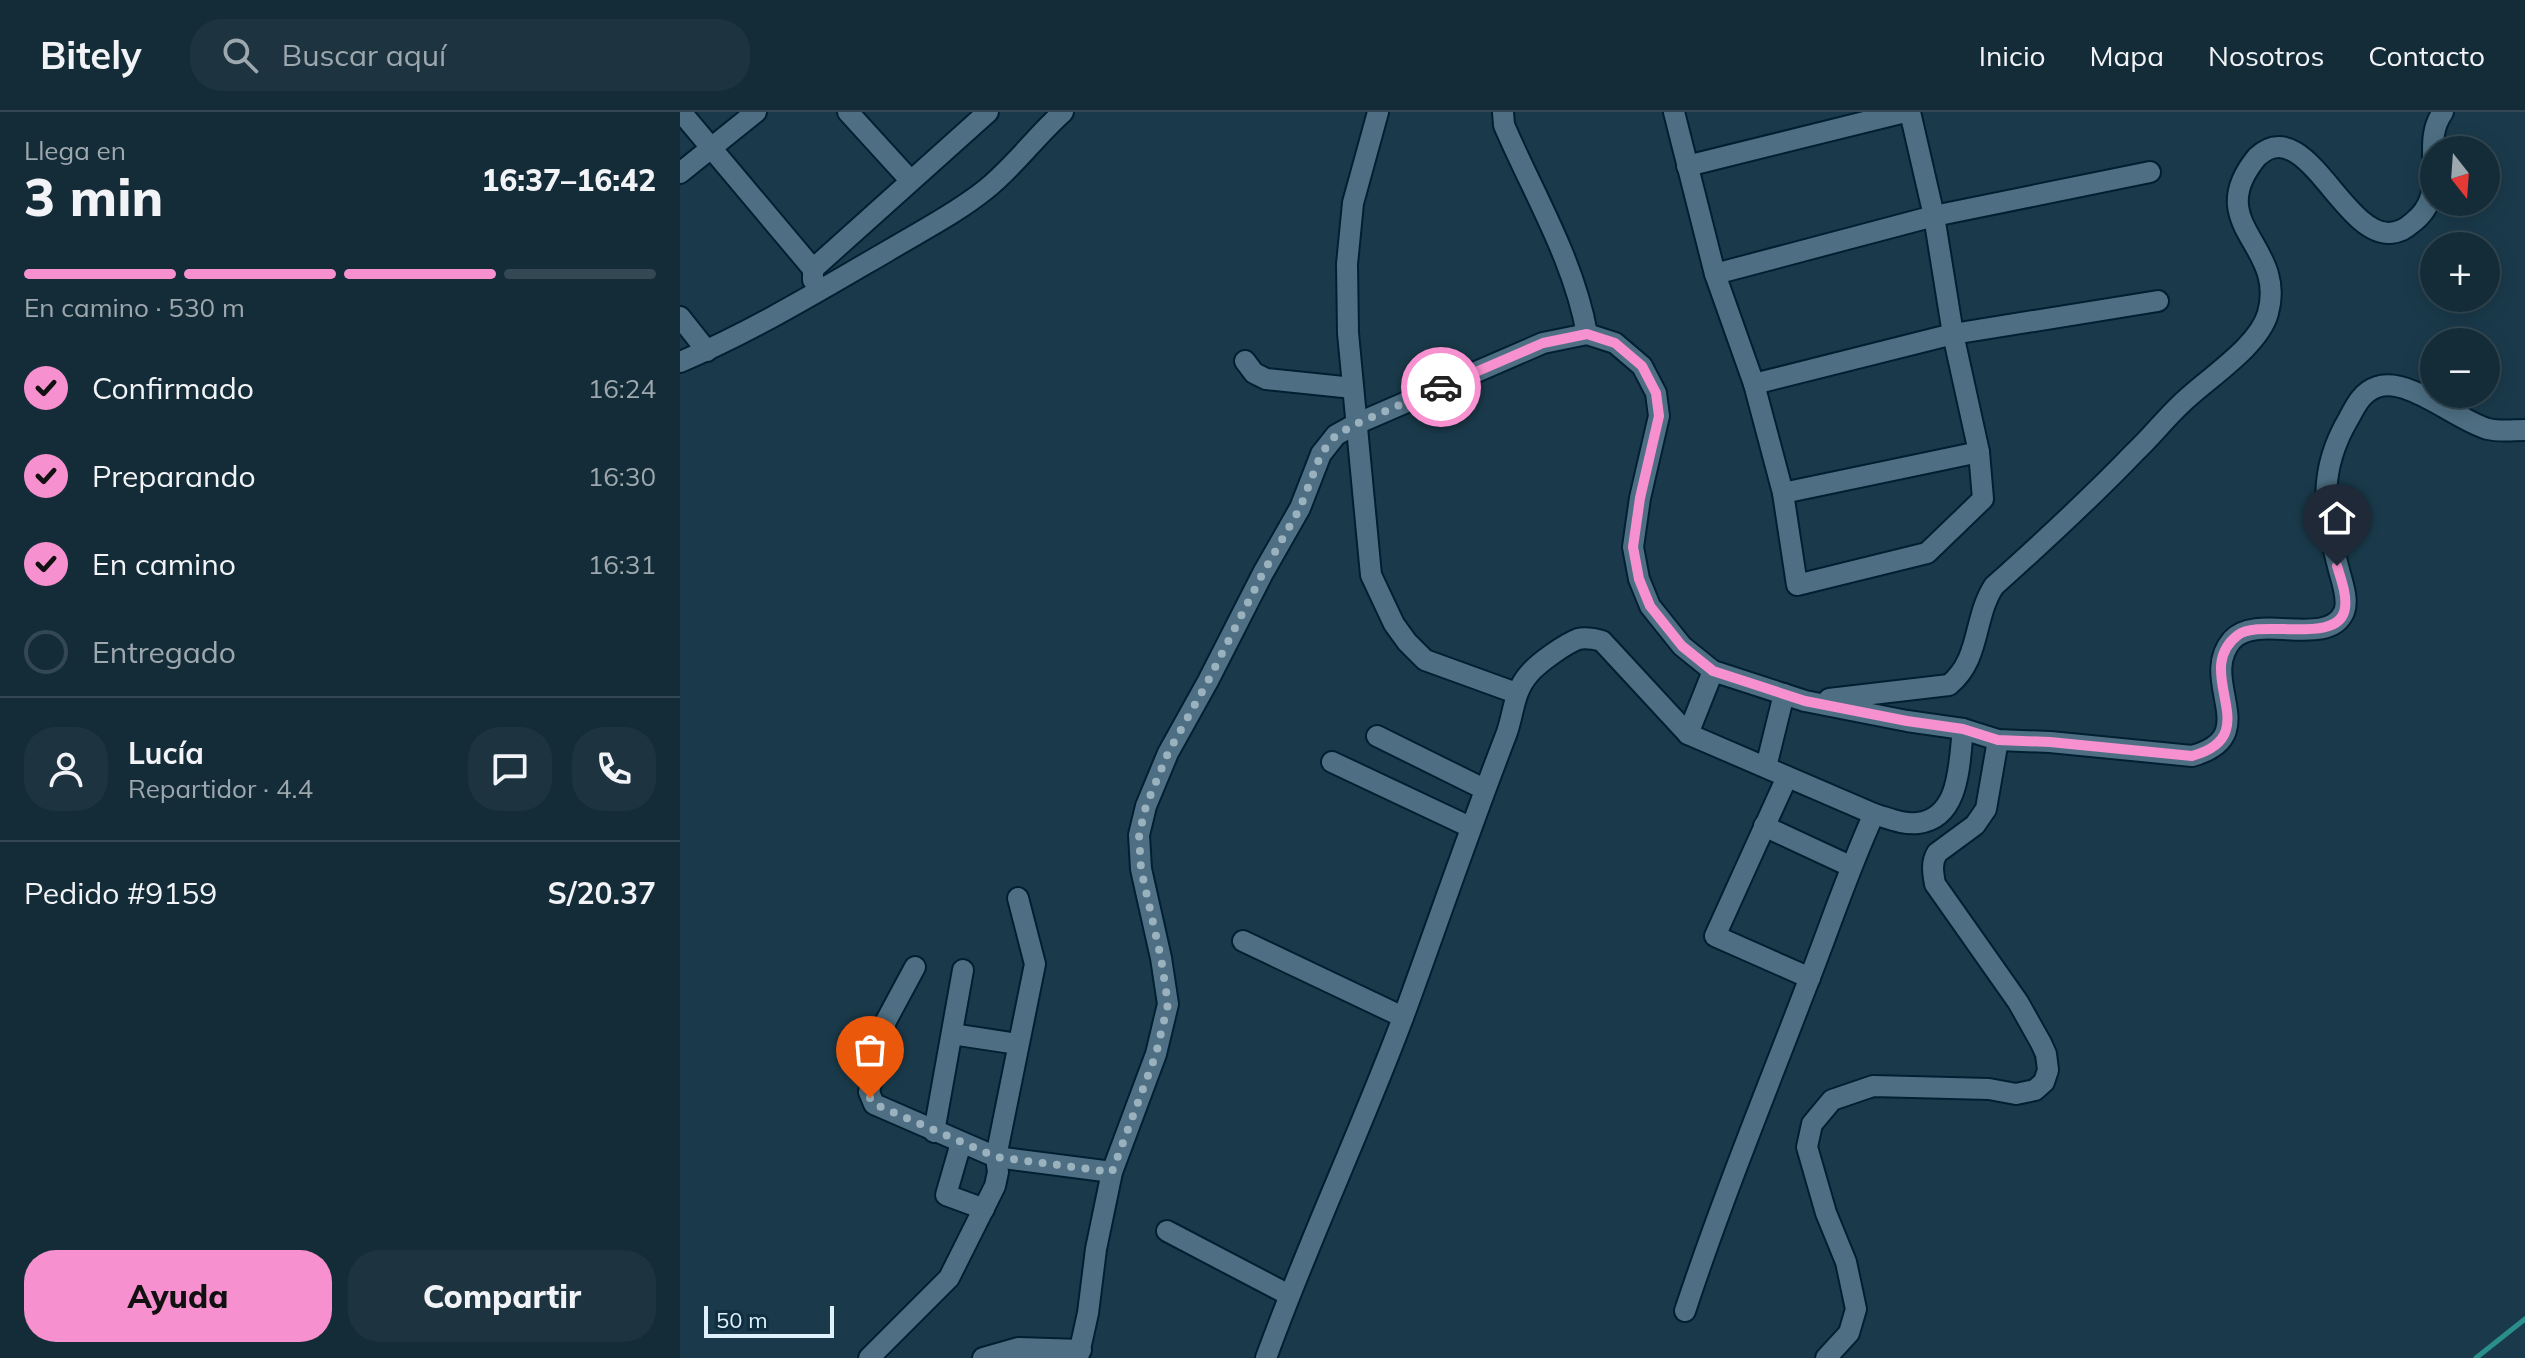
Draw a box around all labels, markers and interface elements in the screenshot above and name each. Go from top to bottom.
search box [190,19,750,91]
text: Bitely [40,31,142,79]
icon: search [218,33,262,77]
text: Buscar aquí [282,36,446,74]
text: Inicio [1979,38,2046,73]
text: Mapa [2090,38,2164,73]
text: Nosotros [2208,38,2324,73]
text: Contacto [2368,38,2485,73]
text: Llega en [24,134,126,167]
north arrow [2420,136,2500,216]
map controls [2420,136,2500,408]
text: 16:37–16:42 [481,161,656,199]
text: 3 min [24,164,163,229]
button: + [2420,232,2500,312]
text: En camino · 530 m [24,291,245,324]
button: − [2420,328,2500,408]
courier [1401,347,1481,427]
icon: car [1419,365,1463,409]
icon: check [24,366,68,410]
text: Confirmado [92,369,254,407]
text: 16:24 [588,372,656,405]
icon: check [24,454,68,498]
text: Preparando [92,457,256,495]
text: 16:30 [588,460,656,493]
pin [2303,484,2371,566]
icon: home [2315,496,2359,540]
icon: check [24,542,68,586]
text: En camino [92,545,236,583]
text: 16:31 [588,548,656,581]
text: Entregado [92,633,236,671]
button: person [24,727,108,811]
button: chat [468,727,552,811]
button: phone [572,727,656,811]
text: Lucía [128,734,204,772]
text: Repartidor · 4.4 [128,772,313,805]
text: Pedido #9159 [24,874,217,912]
text: S/20.37 [548,874,656,912]
pin [836,1016,904,1098]
icon: bag [848,1028,892,1072]
button: Ayuda [24,1250,332,1342]
button: Compartir [348,1250,656,1342]
scale bar [704,1302,834,1338]
text: 50 m [716,1306,767,1334]

